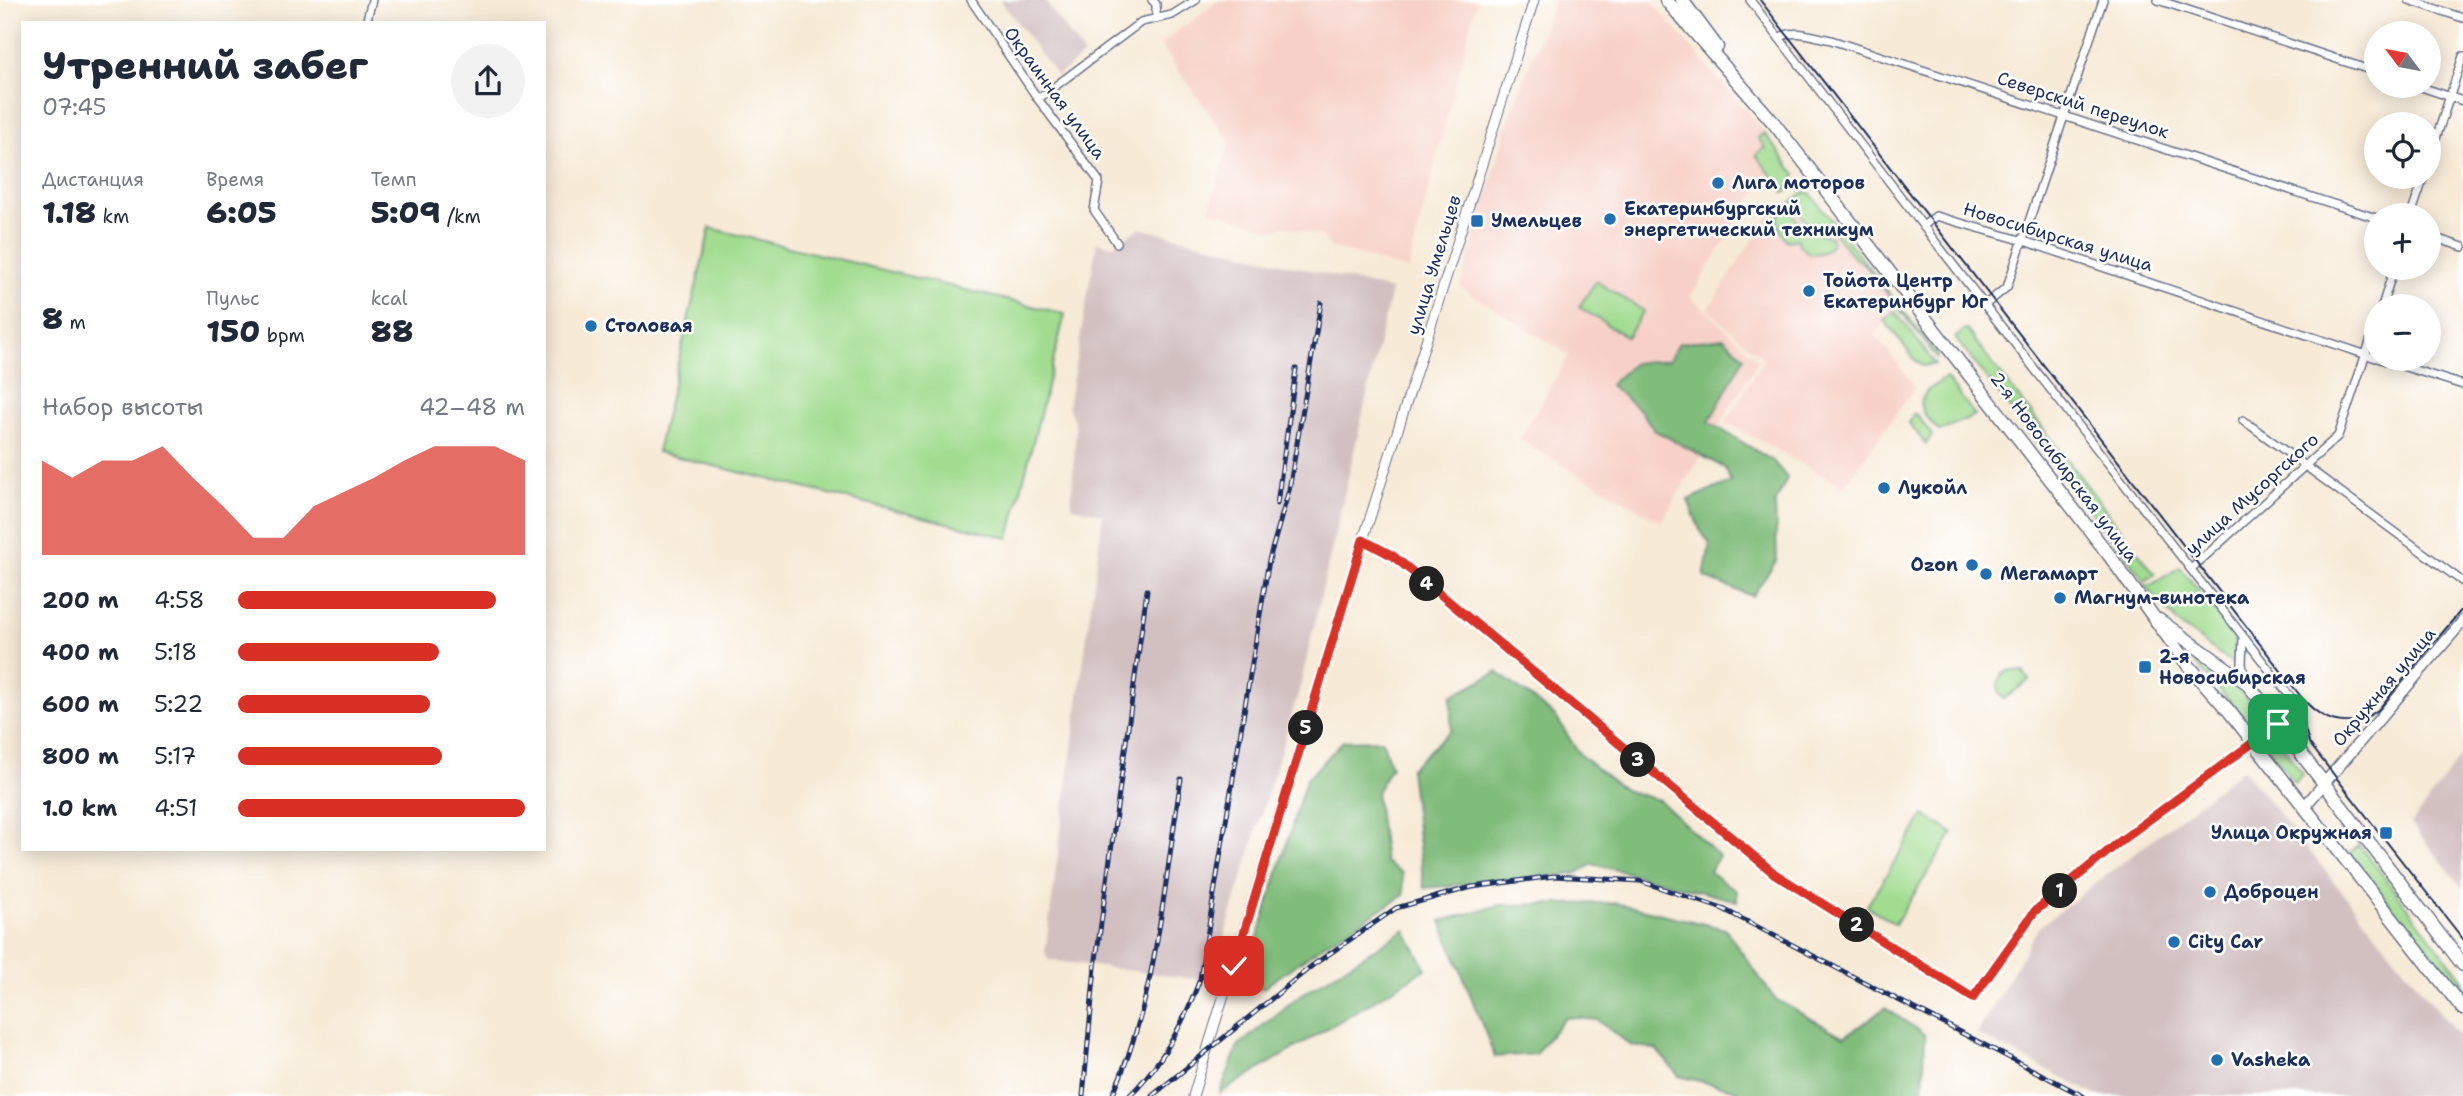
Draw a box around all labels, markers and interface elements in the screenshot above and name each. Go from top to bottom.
north arrow [2364,21,2441,98]
map controls [2364,21,2441,371]
street label: Окраинная улица [999,22,1111,164]
text: Утренний забег [42,40,368,91]
button: share [451,44,525,118]
street label: Северский переулок [1994,66,2172,144]
text: 07:45 [42,92,107,122]
button: locate [2364,112,2441,189]
text: Дистанция [42,167,144,192]
text: Время [206,167,264,192]
text: Темп [371,167,417,192]
place label: Лига моторов [1732,171,1865,195]
marker: Лига моторов [1710,175,1726,191]
text: 1.18 [42,192,96,233]
text: 6:05 [206,192,277,233]
text: 5:09 [371,192,441,233]
street label: улица Умельцев [1401,192,1467,338]
place label: Екатеринбургский энергетический техникум [1624,197,1874,242]
street label: Новосибирская улица [1960,197,2156,277]
button: + [2364,203,2441,280]
text: km [96,204,129,229]
text: /km [441,204,481,229]
place label: Умельцев [1491,209,1582,233]
marker: Екатеринбургский энергетический техникум [1602,211,1618,227]
marker: Умельцев [1469,213,1485,229]
place label: Тойота Центр Екатеринбург Юг [1823,269,1989,314]
marker: Тойота Центр Екатеринбург Юг [1801,283,1817,299]
text: Пульс [206,286,260,311]
text: kcal [371,286,408,311]
button: − [2364,294,2441,371]
text: 8 [42,298,63,339]
text: m [63,310,86,335]
text: 150 [206,311,260,352]
text: 88 [371,311,413,352]
place label: Столовая [605,314,693,338]
marker: Столовая [583,318,599,334]
text: bpm [260,323,305,348]
street label: 2-я Новосибирская улица [1985,367,2143,567]
text: Набор высоты [42,392,203,422]
text: 42–48 m [419,392,525,422]
street label: улица Мусоргского [2180,428,2324,560]
place label: Лукойл [1898,476,1967,500]
marker: Лукойл [1876,480,1892,496]
place label: Ozon [1911,553,1958,577]
marker: Ozon [1964,557,1980,573]
place label: Мегамарт [2000,562,2098,586]
pin: 4 [1410,566,1444,602]
marker: Мегамарт [1978,566,1994,582]
text: 4 [1420,571,1433,596]
text: 200 m [42,585,119,615]
text: 4:58 [154,585,205,615]
place label: Магнум-винотека [2074,586,2250,610]
marker: Магнум-винотека [2052,590,2068,606]
street label: Окружная улица [2327,622,2441,752]
text: 400 m [42,637,119,667]
text: 5:18 [154,637,197,667]
place label: 2-я Новосибирская [2159,645,2306,690]
marker: 2-я Новосибирская [2137,659,2153,675]
text: 600 m [42,689,119,719]
text: 5:22 [154,689,203,719]
pin [2248,694,2308,754]
icon: arrive [2259,705,2297,743]
pin: 5 [1288,710,1324,746]
text: 5 [1300,715,1311,740]
text: 800 m [42,741,119,771]
text: 5:17 [154,741,196,771]
pin: 3 [1620,742,1656,778]
text: 3 [1631,747,1644,772]
text: 1.0 km [42,793,117,823]
text: 4:51 [154,793,198,823]
place label: Улица Окружная [2211,821,2372,845]
marker: Улица Окружная [2378,825,2394,841]
pin: 1 [2042,874,2078,908]
text: 1 [2055,878,2064,903]
place label: Доброцен [2224,880,2319,904]
marker: Доброцен [2202,884,2218,900]
pin: 2 [1840,908,1874,942]
text: 2 [1850,912,1863,937]
place label: City Car [2188,930,2263,954]
marker: City Car [2166,934,2182,950]
pin [1204,936,1264,996]
icon: check [1215,947,1253,985]
place label: Vasheka [2231,1048,2311,1072]
marker: Vasheka [2209,1052,2225,1068]

